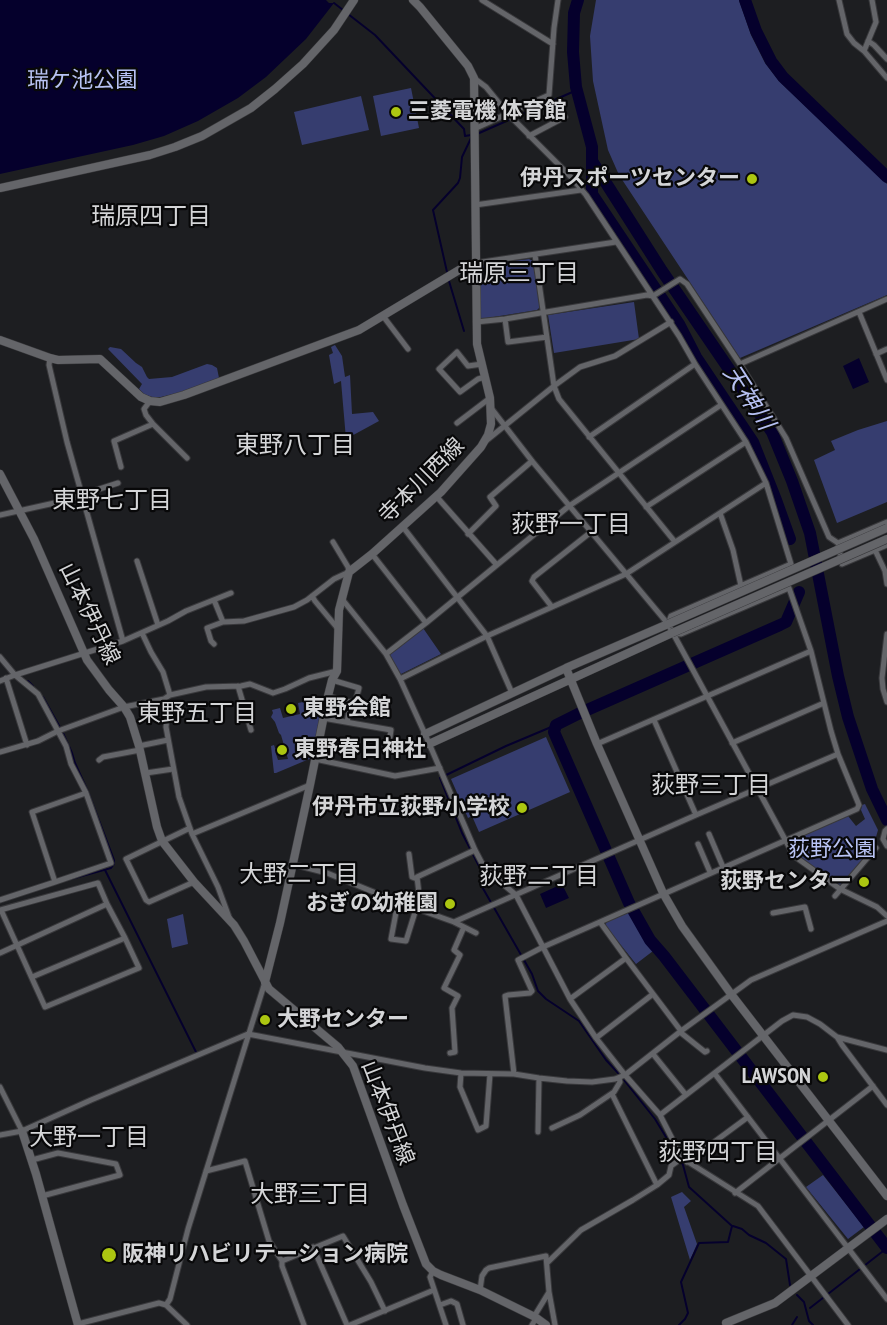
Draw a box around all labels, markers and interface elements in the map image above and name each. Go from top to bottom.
park label: 瑞ケ池公園 [27,68,137,94]
place label: 三菱電機 体育館 [408,99,567,125]
marker: 三菱電機 体育館 [389,105,403,119]
place label: 伊丹スポーツセンター [520,166,740,192]
marker: 伊丹スポーツセンター [745,172,759,186]
district label: 瑞原四丁目 [91,203,211,231]
district label: 瑞原三丁目 [459,260,579,288]
water label: 天神川 [716,360,780,436]
district label: 東野八丁目 [235,432,355,460]
street label: 寺本川西線 [374,433,470,529]
district label: 東野七丁目 [52,487,172,515]
district label: 荻野一丁目 [511,511,631,539]
street label: 山本伊丹線 [53,559,125,669]
place label: 東野会館 [303,696,391,722]
district label: 東野五丁目 [137,700,257,728]
marker: 東野会館 [284,702,298,716]
place label: 東野春日神社 [294,737,426,763]
marker: 東野春日神社 [275,743,289,757]
district label: 荻野三丁目 [651,772,771,800]
place label: 伊丹市立荻野小学校 [312,795,510,821]
marker: 伊丹市立荻野小学校 [515,801,529,815]
park label: 荻野公園 [788,837,876,863]
district label: 大野二丁目 [239,861,359,889]
district label: 荻野二丁目 [479,863,599,891]
place label: 荻野センター [720,869,852,895]
marker: 荻野センター [857,875,871,889]
place label: おぎの幼稚園 [306,891,438,917]
marker: おぎの幼稚園 [443,897,457,911]
place label: 大野センター [277,1007,409,1033]
marker: 大野センター [258,1013,272,1027]
street label: 山本伊丹線 [355,1057,419,1169]
place label: LAWSON [742,1064,811,1090]
marker: LAWSON [816,1070,830,1084]
district label: 大野一丁目 [29,1124,149,1152]
district label: 荻野四丁目 [658,1139,778,1167]
district label: 大野三丁目 [250,1181,370,1209]
place label: 阪神リハビリテーション病院 [122,1242,408,1268]
marker: 阪神リハビリテーション病院 [100,1246,118,1264]

